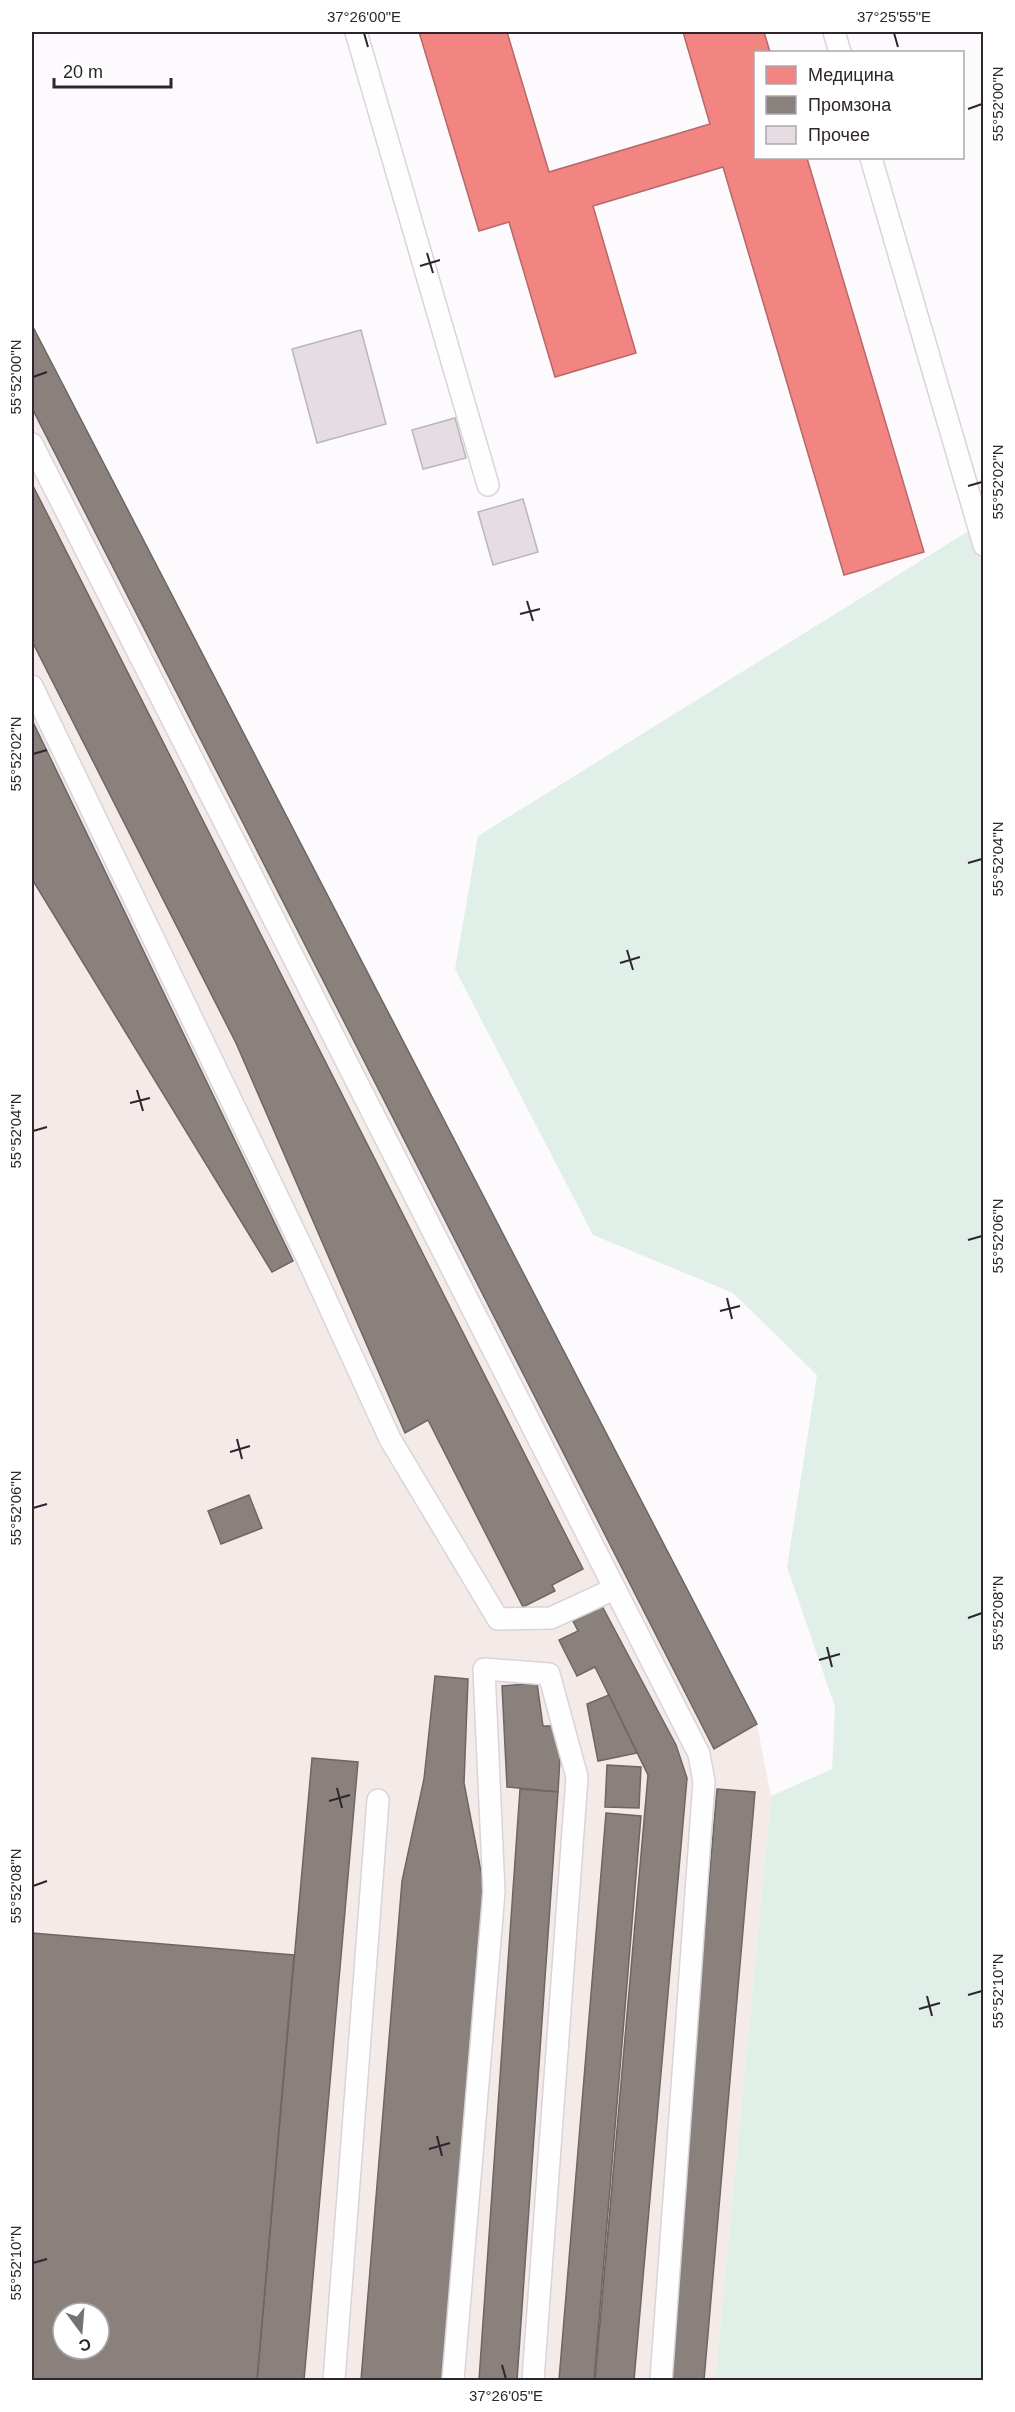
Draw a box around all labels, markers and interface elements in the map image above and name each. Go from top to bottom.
text: 37°26'00"E [327,8,401,25]
text: 37°25'55"E [857,8,931,25]
scale bar [54,51,171,89]
legend [754,51,964,159]
text: 20 m [63,62,103,82]
text: Медицина [808,65,895,85]
text: 55°52'00"N [989,66,1006,142]
text: Промзона [808,95,892,115]
text: Прочее [808,125,870,145]
text: 55°52'00"N [7,339,24,415]
text: 55°52'02"N [989,444,1006,520]
text: 55°52'02"N [7,716,24,792]
text: 55°52'04"N [989,821,1006,897]
text: 55°52'04"N [7,1093,24,1169]
text: 55°52'06"N [989,1198,1006,1274]
text: 55°52'06"N [7,1470,24,1546]
text: 55°52'08"N [989,1575,1006,1651]
text: 55°52'08"N [7,1848,24,1924]
text: 55°52'10"N [989,1953,1006,2029]
text: 55°52'10"N [7,2225,24,2301]
north arrow [51,2301,111,2361]
text: С [77,2335,93,2355]
text: 37°26'05"E [469,2387,543,2404]

